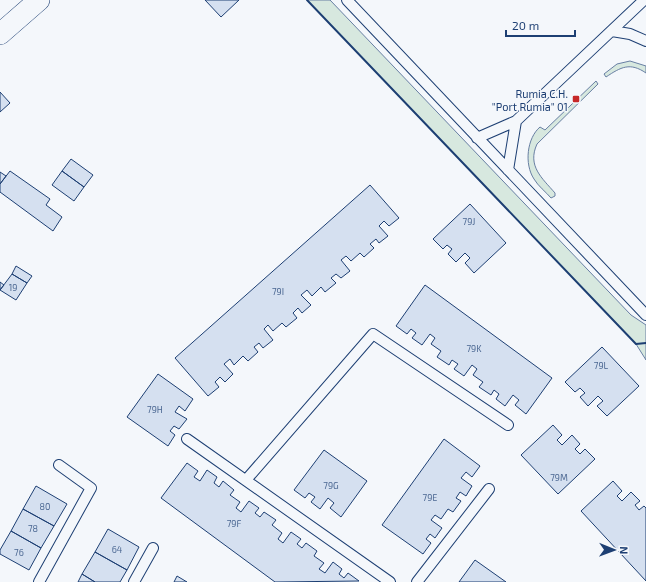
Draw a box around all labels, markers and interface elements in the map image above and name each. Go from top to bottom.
scale bar [506,12,575,38]
text: 20 m [512,18,539,32]
place label: Rumia C.H. "Port Rumia" 01 [492,87,568,113]
marker: Rumia C.H. "Port Rumia" 01 [571,94,581,104]
house number: 79J [463,216,475,227]
house number: 19 [9,282,17,293]
house number: 79I [272,286,284,297]
house number: 79K [466,343,482,354]
house number: 79L [594,360,609,371]
house number: 79H [147,404,163,415]
house number: 79M [550,472,568,483]
house number: 79G [323,480,339,491]
house number: 79E [423,492,437,503]
house number: 80 [40,501,50,512]
house number: 79F [227,518,241,529]
house number: 78 [28,523,38,534]
north arrow [594,530,634,570]
house number: 64 [112,544,123,555]
text: N [618,546,631,554]
house number: 76 [14,547,24,558]

